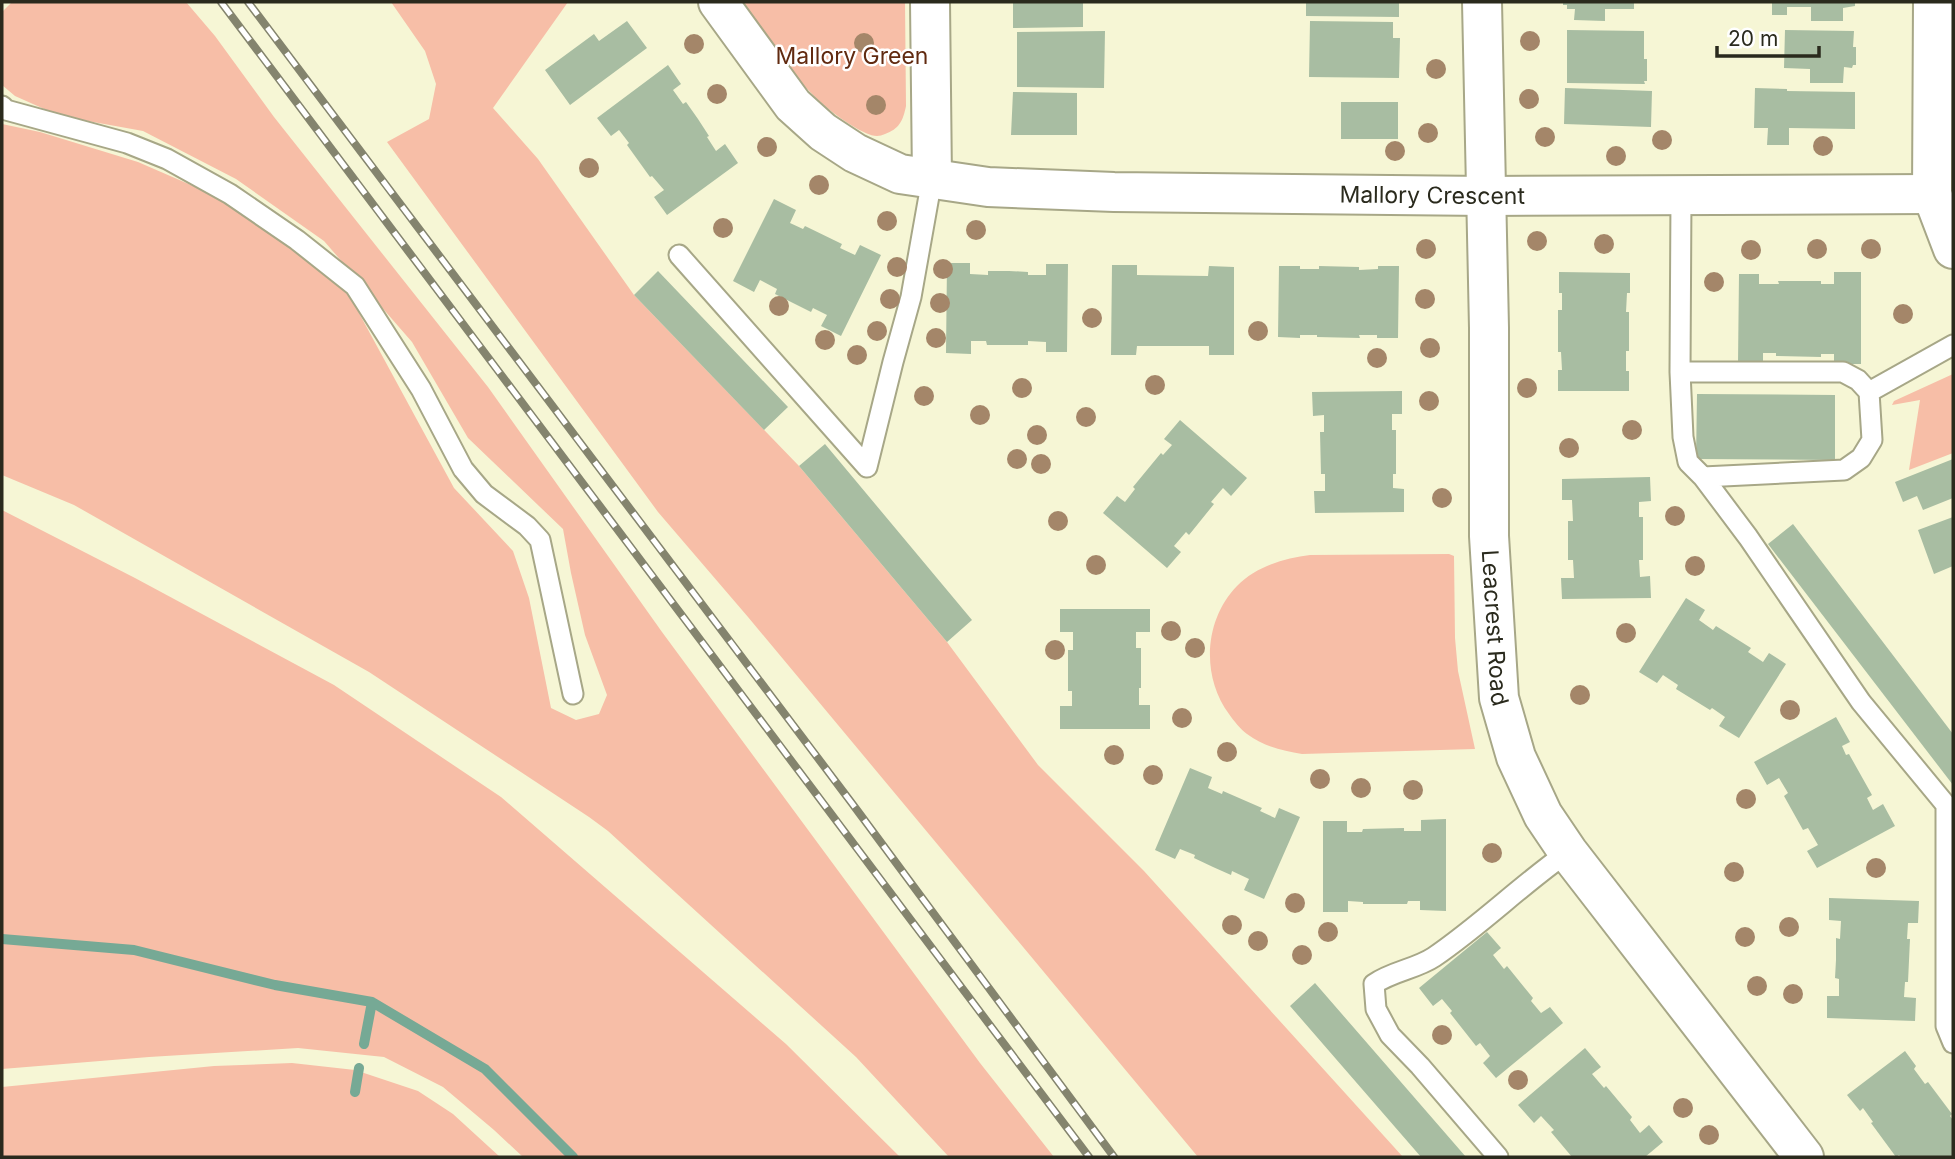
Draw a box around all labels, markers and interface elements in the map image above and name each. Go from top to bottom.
scale bar [1717,14,1818,58]
text: 20 m [1728,26,1778,51]
park label: Mallory Green [776,42,928,70]
street label: Mallory Crescent [1339,180,1525,210]
street label: Leacrest Road [1476,549,1515,709]

